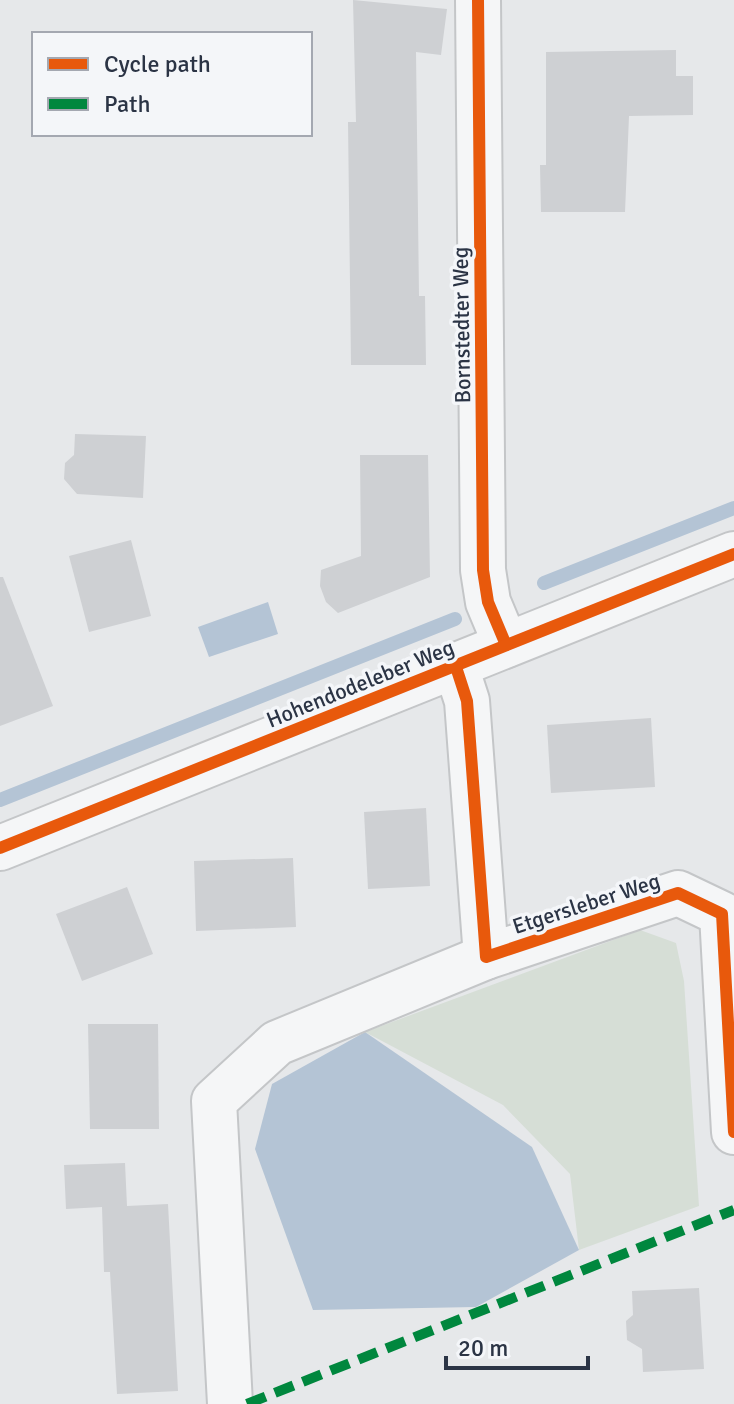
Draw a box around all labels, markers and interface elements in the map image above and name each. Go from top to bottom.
legend [32,32,312,136]
text: Cycle path [104,49,211,79]
text: Path [104,89,150,119]
street label: Bornstedter Weg [447,246,476,403]
street label: Hohendodeleber Weg [262,633,458,733]
street label: Etgersleber Weg [509,867,663,940]
scale bar [446,1320,588,1370]
text: 20 m [458,1333,508,1363]

